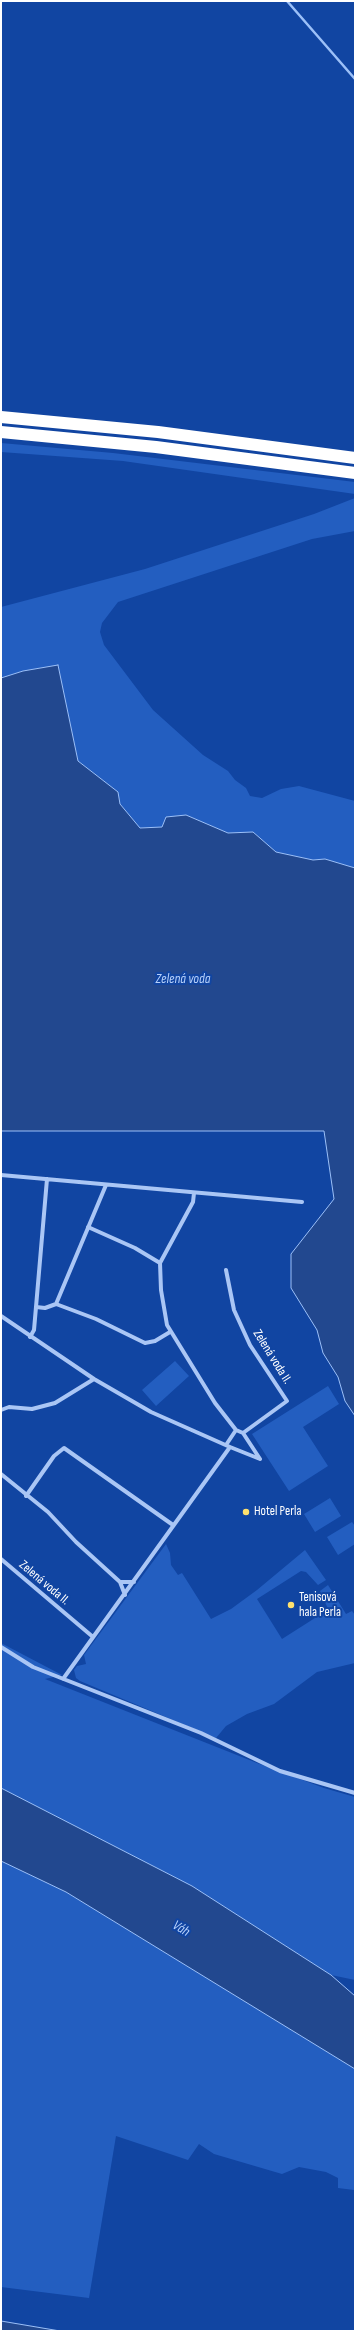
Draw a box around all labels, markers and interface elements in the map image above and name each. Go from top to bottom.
water label: Zelená voda [156,971,210,987]
street label: Zelená voda II. [249,1327,295,1387]
place label: Hotel Perla [254,1504,301,1520]
marker: Hotel Perla [241,1507,251,1517]
street label: Zelená voda II. [16,1557,72,1609]
place label: Tenisová hala Perla [299,1590,341,1621]
marker: Tenisová hala Perla [286,1600,296,1610]
water label: Váh [169,1917,193,1941]

